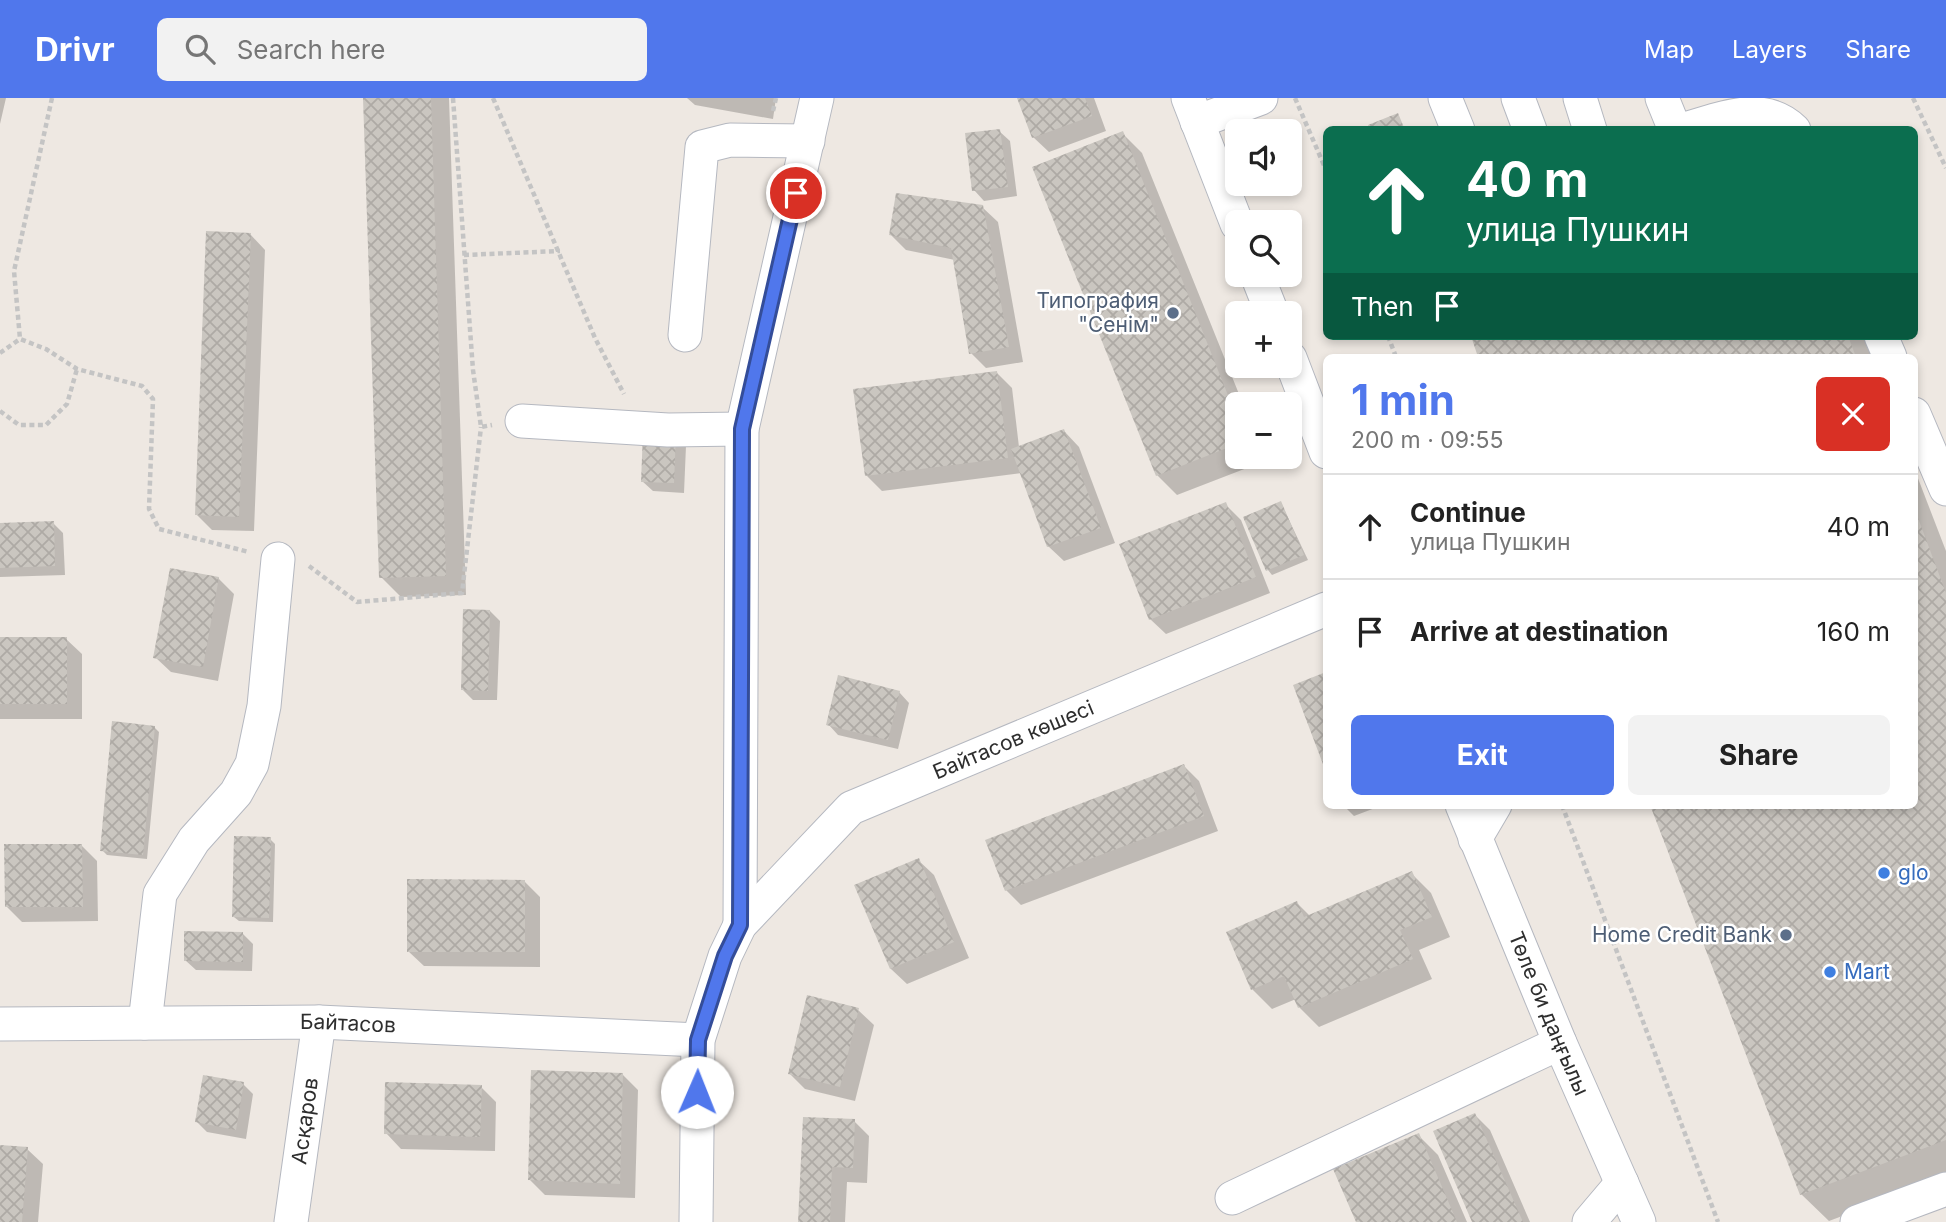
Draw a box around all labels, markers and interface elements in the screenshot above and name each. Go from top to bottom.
search box [157,18,647,81]
text: Drivr [35,29,115,69]
icon: search [181,30,219,68]
text: Search here [237,34,385,65]
text: Map [1644,35,1694,64]
text: Layers [1732,35,1807,64]
text: Share [1845,35,1911,64]
map controls [1225,119,1302,469]
button: sound [1225,119,1302,196]
text: 40 m [1466,150,1589,209]
icon: ahead [1351,154,1442,245]
pin [766,163,826,223]
icon: arrive [777,174,815,212]
button: search [1225,210,1302,287]
text: улица Пушкин [1466,210,1689,249]
icon: arrive [1428,287,1466,325]
place label: Типография "Сенім" [1036,288,1159,337]
text: Then [1351,291,1414,322]
button: + [1225,301,1302,378]
marker: Типография "Сенім" [1165,305,1181,321]
text: 1 min [1351,374,1455,425]
button: close [1816,377,1890,451]
button: − [1225,392,1302,469]
text: 200 m · 09:55 [1351,426,1504,454]
text: Continue [1410,497,1526,528]
icon: ahead [1351,508,1389,546]
text: 40 m [1827,511,1890,542]
text: улица Пушкин [1410,528,1571,556]
icon: arrive [1351,613,1389,651]
text: Arrive at destination [1410,616,1669,647]
text: 160 m [1817,616,1890,647]
street label: Байтасов көшесі [929,695,1097,784]
button: Exit [1351,715,1614,795]
button: Share [1628,715,1890,795]
place label: glo [1898,860,1929,885]
marker: glo [1876,865,1892,881]
place label: Home Credit Bank [1592,922,1772,947]
marker: Home Credit Bank [1778,927,1794,943]
street label: Төле би даңғылы [1504,928,1595,1099]
place label: Mart [1844,959,1890,984]
marker: Mart [1822,964,1838,980]
street label: Байтасов [300,1009,396,1038]
position arrow [660,1055,734,1129]
street label: Асқаров [286,1076,323,1166]

